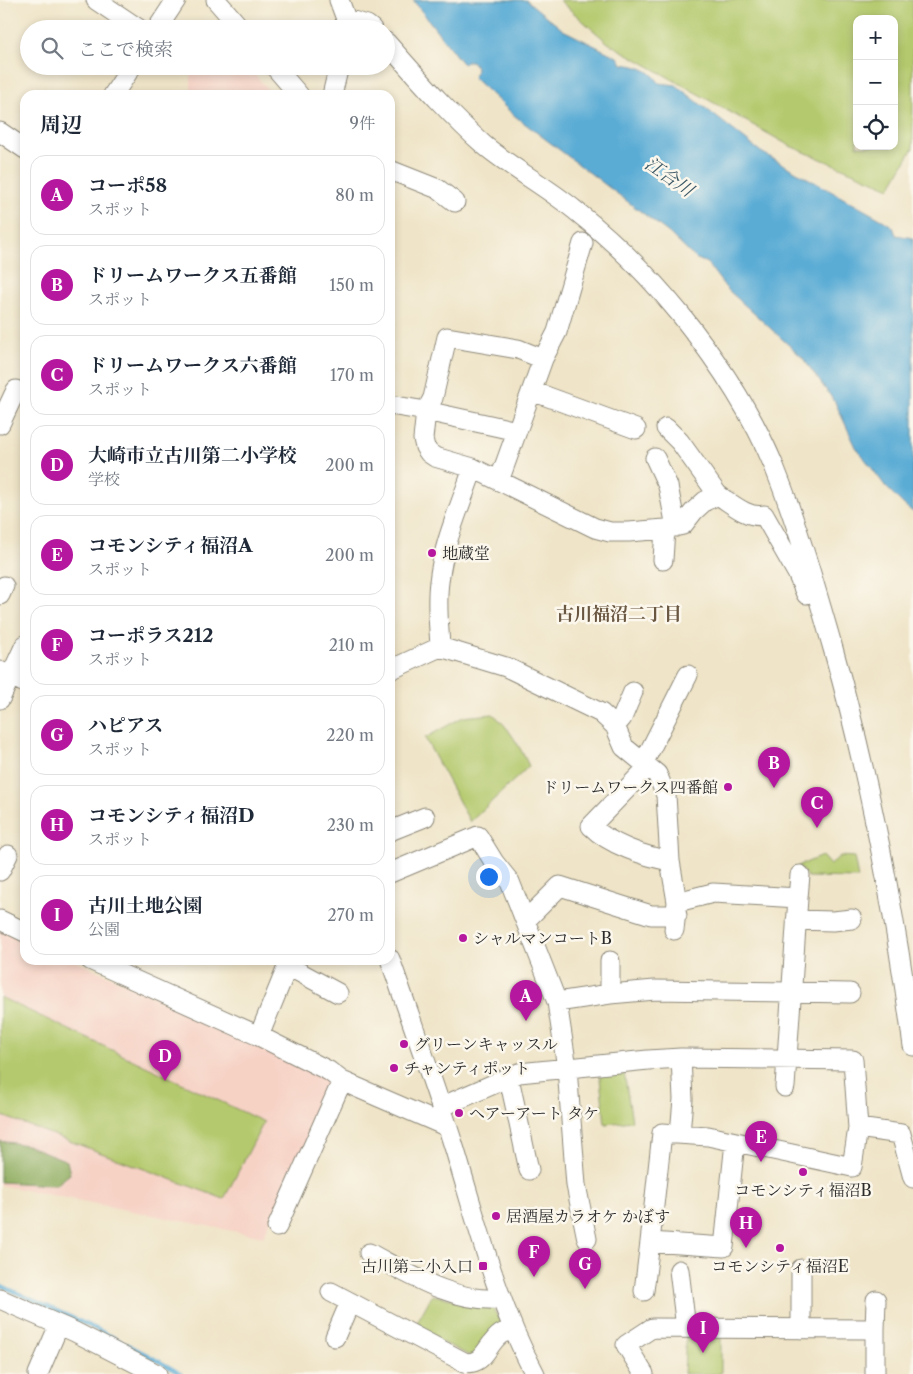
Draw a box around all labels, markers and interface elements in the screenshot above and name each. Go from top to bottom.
map controls [853,15,898,150]
button: + [853,15,898,60]
search box [20,20,395,75]
icon: search [38,34,66,62]
text: ここで検索 [78,38,173,61]
button: − [853,60,898,105]
button: locate [853,105,898,150]
text: 周辺 [40,112,82,137]
text: 9件 [350,113,375,133]
water label: 江合川 [641,153,699,203]
text: コーポ58 [88,174,167,197]
text: A [51,185,63,205]
text: 80 m [335,185,374,205]
text: スポット [88,199,152,219]
text: ドリームワークス五番館 [88,264,297,287]
text: B [51,275,63,295]
text: 150 m [329,275,374,295]
text: スポット [88,289,152,309]
text: ドリームワークス六番館 [88,354,297,377]
text: C [51,365,63,385]
text: 170 m [330,365,374,385]
text: スポット [88,379,152,399]
text: 大崎市立古川第二小学校 [88,444,297,467]
text: D [50,455,64,475]
text: 200 m [325,455,374,475]
text: 学校 [88,469,120,489]
text: コモンシティ福沼A [88,534,253,557]
place label: 地蔵堂 [442,543,490,563]
text: E [51,545,63,565]
text: 200 m [325,545,374,565]
marker: 地蔵堂 [426,547,438,559]
text: スポット [88,559,152,579]
district label: 古川福沼二丁目 [556,603,682,625]
text: コーポラス212 [88,624,213,647]
text: F [52,635,62,655]
text: 210 m [329,635,374,655]
text: スポット [88,649,152,669]
text: ハピアス [88,714,163,737]
text: G [50,725,64,745]
text: 220 m [326,725,374,745]
text: スポット [88,739,152,759]
pin: B [758,747,790,788]
place label: ドリームワークス四番館 [542,777,718,797]
marker: ドリームワークス四番館 [722,781,734,793]
pin: C [801,787,833,828]
text: コモンシティ福沼D [88,804,255,827]
text: H [50,815,64,835]
text: 230 m [327,815,374,835]
text: スポット [88,829,152,849]
your location [476,864,502,890]
text: 古川土地公園 [88,894,202,917]
text: I [54,905,60,925]
text: 270 m [328,905,374,925]
text: 公園 [88,919,120,939]
place label: シャルマンコートB [473,928,612,948]
marker: シャルマンコートB [457,932,469,944]
pin: A [510,980,542,1021]
place label: グリーンキャッスル [414,1034,558,1054]
marker: グリーンキャッスル [398,1038,410,1050]
pin: D [149,1040,181,1081]
place label: チャンティポット [404,1058,530,1078]
marker: チャンティポット [388,1062,400,1074]
place label: ヘアーアート タケ [469,1103,599,1123]
marker: ヘアーアート タケ [453,1107,465,1119]
pin: E [745,1121,777,1162]
marker: コモンシティ福沼B [797,1166,809,1178]
place label: コモンシティ福沼B [734,1180,872,1200]
place label: 居酒屋カラオケ かぼす [506,1206,670,1226]
pin: H [730,1207,762,1248]
marker: 居酒屋カラオケ かぼす [490,1210,502,1222]
pin: F [518,1236,550,1277]
marker: コモンシティ福沼E [774,1242,786,1254]
pin: G [569,1248,601,1289]
place label: 古川第二小入口 [361,1256,473,1276]
place label: コモンシティ福沼E [711,1256,849,1276]
marker: 古川第二小入口 [477,1260,489,1272]
pin: I [687,1312,719,1353]

